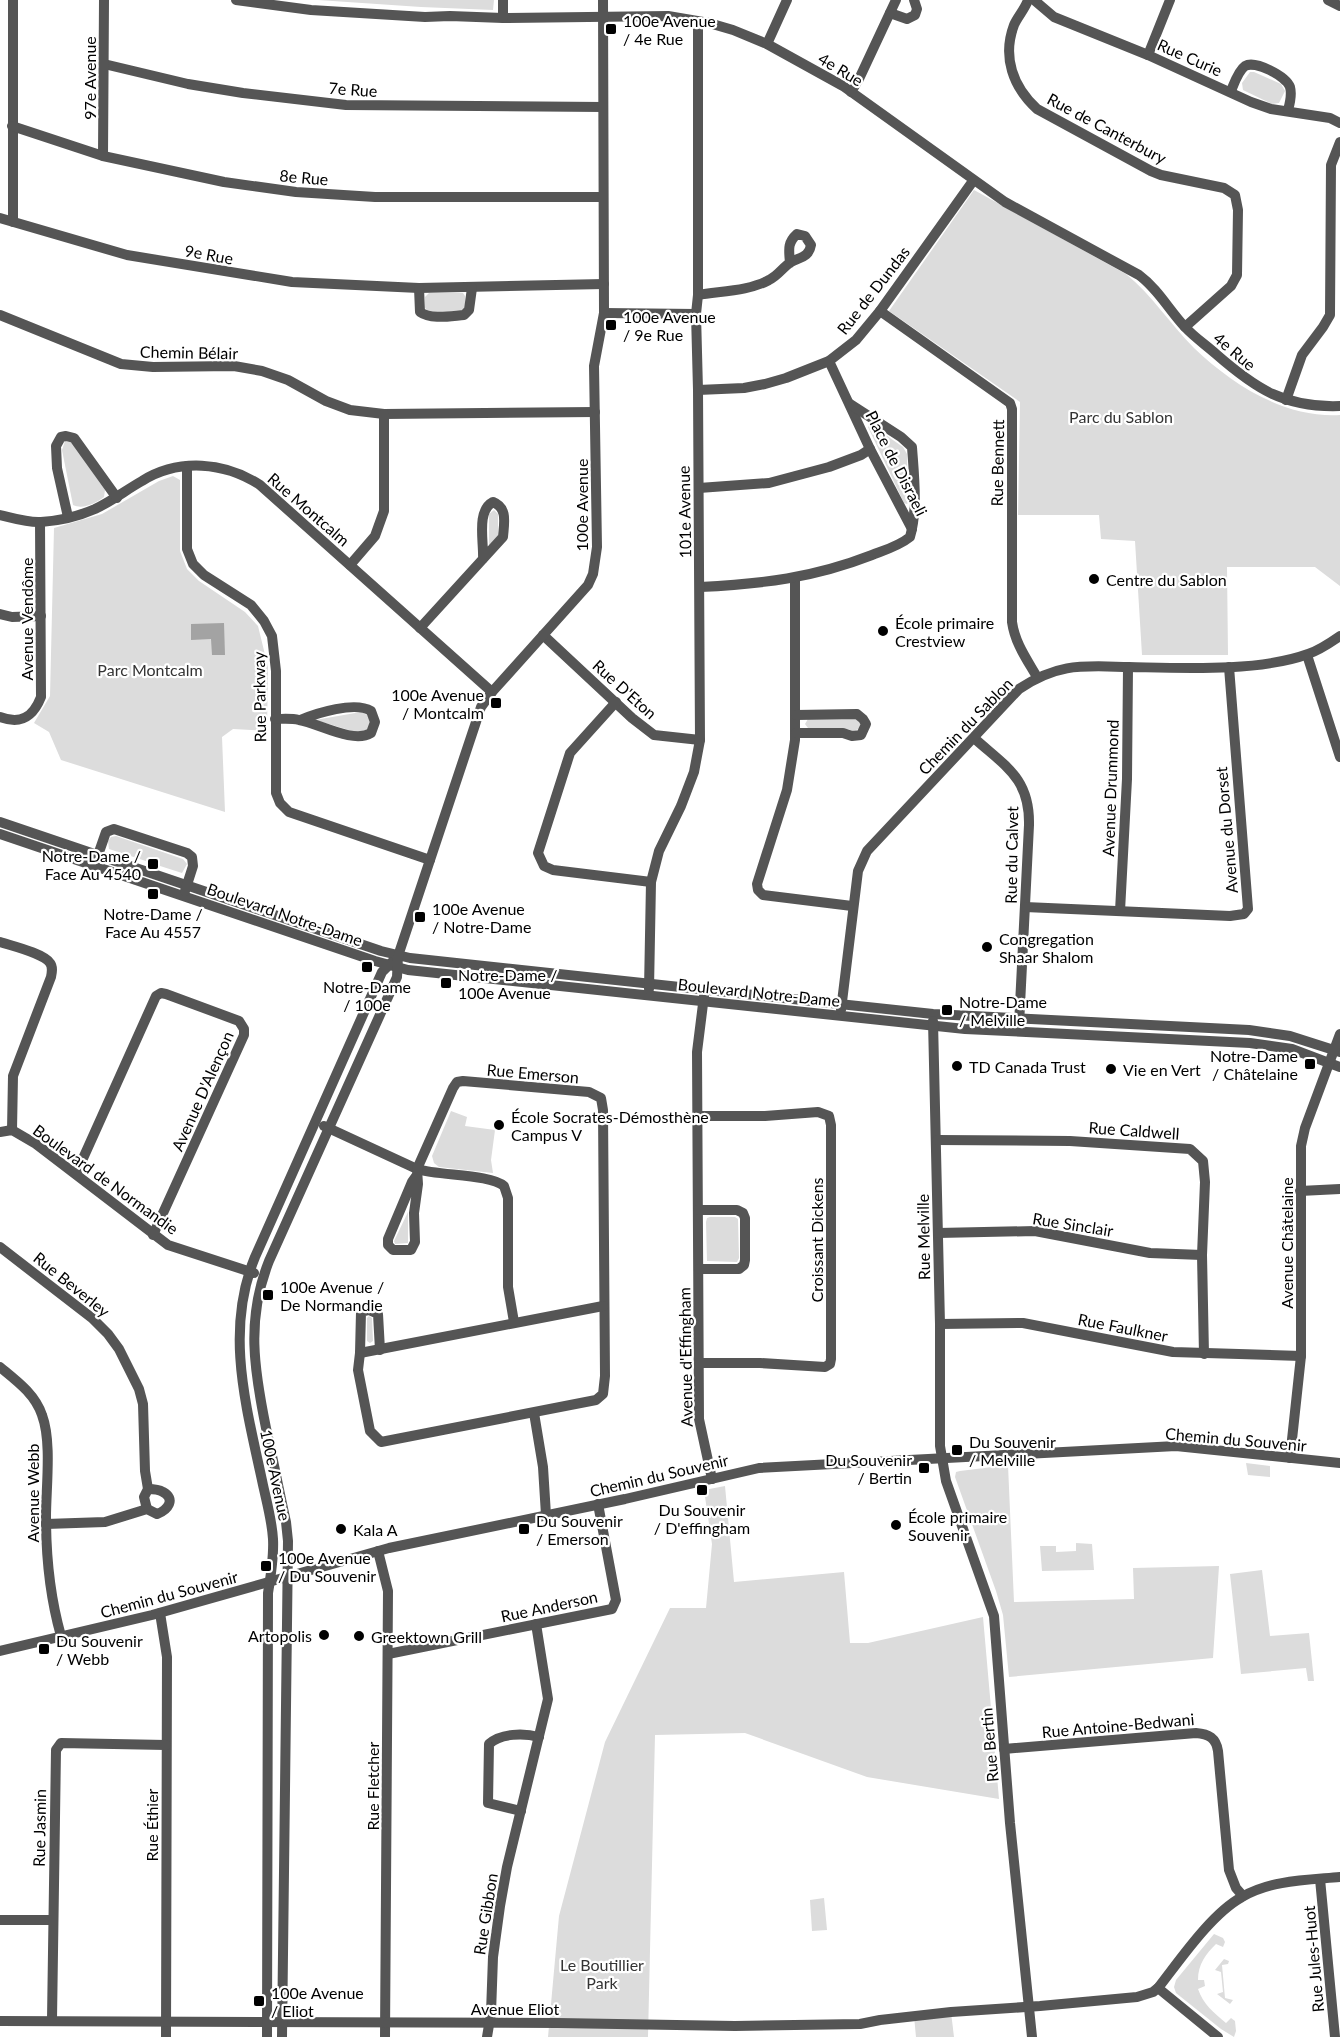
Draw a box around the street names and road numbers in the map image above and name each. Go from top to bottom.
street label: Rue Curie [1155,34,1225,80]
street label: 97e Avenue [80,36,99,120]
street label: 4e Rue [815,48,867,90]
street label: 7e Rue [328,78,378,100]
street label: Rue de Canterbury [1044,89,1170,168]
street label: 8e Rue [279,165,329,189]
street label: 9e Rue [183,240,235,268]
street label: Rue de Dundas [833,242,913,338]
street label: 4e Rue [1210,328,1260,374]
street label: Chemin Bélair [140,342,238,362]
street label: Place de Disraeli [862,407,932,519]
street label: Rue Bennett [987,419,1007,507]
street label: 100e Avenue [572,459,591,551]
street label: 101e Avenue [674,465,694,559]
street label: Rue Montcalm [264,468,354,550]
street label: Avenue Vendôme [17,557,36,681]
street label: Rue Parkway [249,651,269,743]
street label: Rue D'Eton [589,655,661,723]
street label: Chemin du Sablon [914,674,1016,778]
street label: Avenue Drummond [1098,719,1122,857]
street label: Avenue du Dorset [1211,766,1241,894]
street label: Rue du Calvet [1001,806,1021,904]
street label: Boulevard Notre-Dame [205,878,365,950]
street label: Boulevard Notre-Dame [677,974,841,1010]
street label: Avenue D'Alençon [167,1028,237,1154]
street label: Rue Emerson [486,1060,580,1086]
street label: Rue Caldwell [1088,1117,1180,1143]
street label: Boulevard de Normandie [30,1120,182,1238]
street label: Croissant Dickens [807,1177,826,1302]
street label: Avenue Châtelaine [1277,1177,1296,1309]
street label: Rue Melville [913,1194,933,1280]
street label: Rue Sinclair [1031,1208,1115,1240]
street label: Rue Beverley [30,1248,114,1321]
street label: Avenue d'Effingham [674,1287,696,1427]
street label: Rue Faulkner [1077,1309,1170,1345]
street label: Chemin du Souvenir [1165,1423,1308,1455]
street label: 100e Avenue [257,1428,295,1522]
street label: Avenue Webb [23,1444,42,1542]
street label: Chemin du Souvenir [588,1450,730,1500]
street label: Chemin du Souvenir [98,1566,240,1622]
street label: Rue Anderson [499,1586,599,1626]
street label: Rue Bertin [976,1707,1002,1783]
street label: Rue Antoine-Bedwani [1041,1709,1195,1741]
street label: Rue Fletcher [363,1741,382,1830]
street label: Rue Éthier [142,1788,161,1861]
street label: Rue Jasmin [29,1789,49,1867]
street label: Rue Gibbon [469,1872,501,1956]
street label: Rue Jules-Huot [1299,1905,1327,2013]
street label: Avenue Eliot [471,1999,560,2018]

